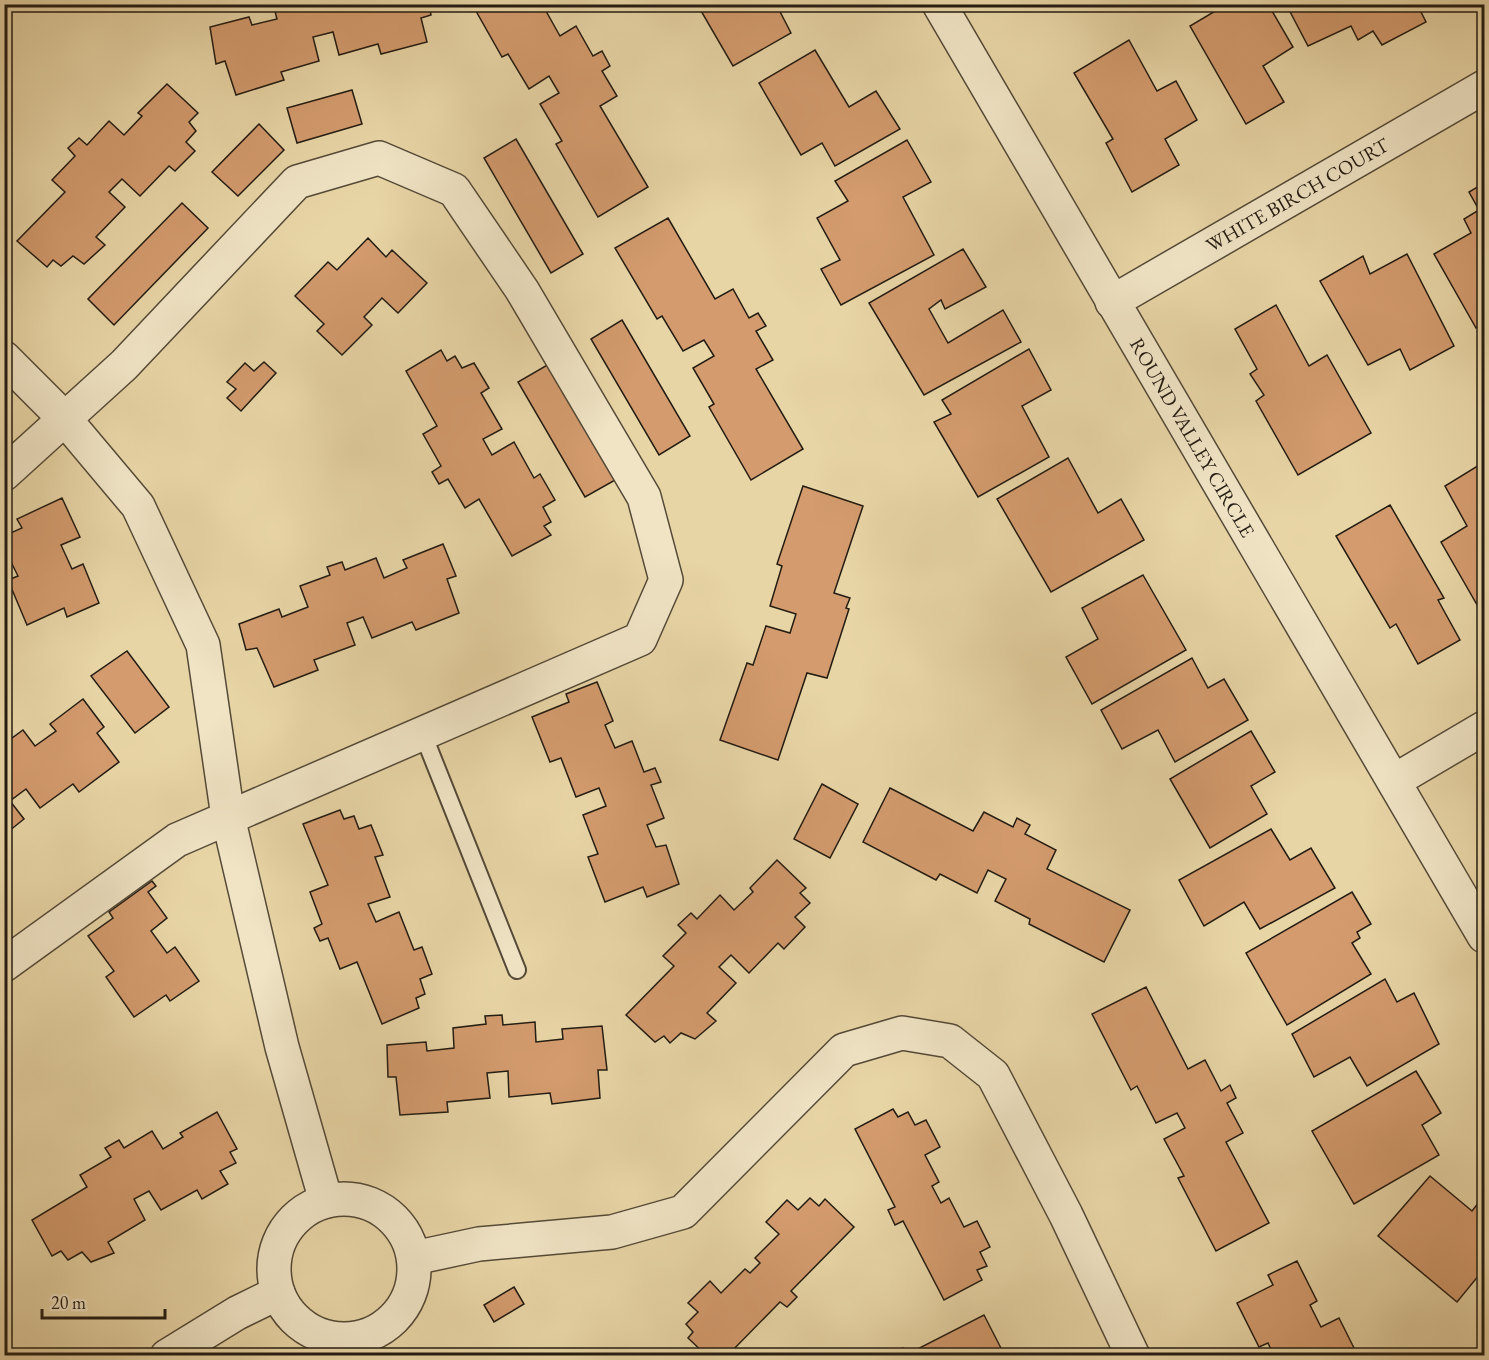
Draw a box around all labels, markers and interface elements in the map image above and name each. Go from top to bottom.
street label: WHITE BIRCH COURT [1201,132,1394,258]
street label: ROUND VALLEY CIRCLE [1124,333,1261,542]
scale bar [42,1282,165,1320]
text: 20 m [51,1291,86,1314]

